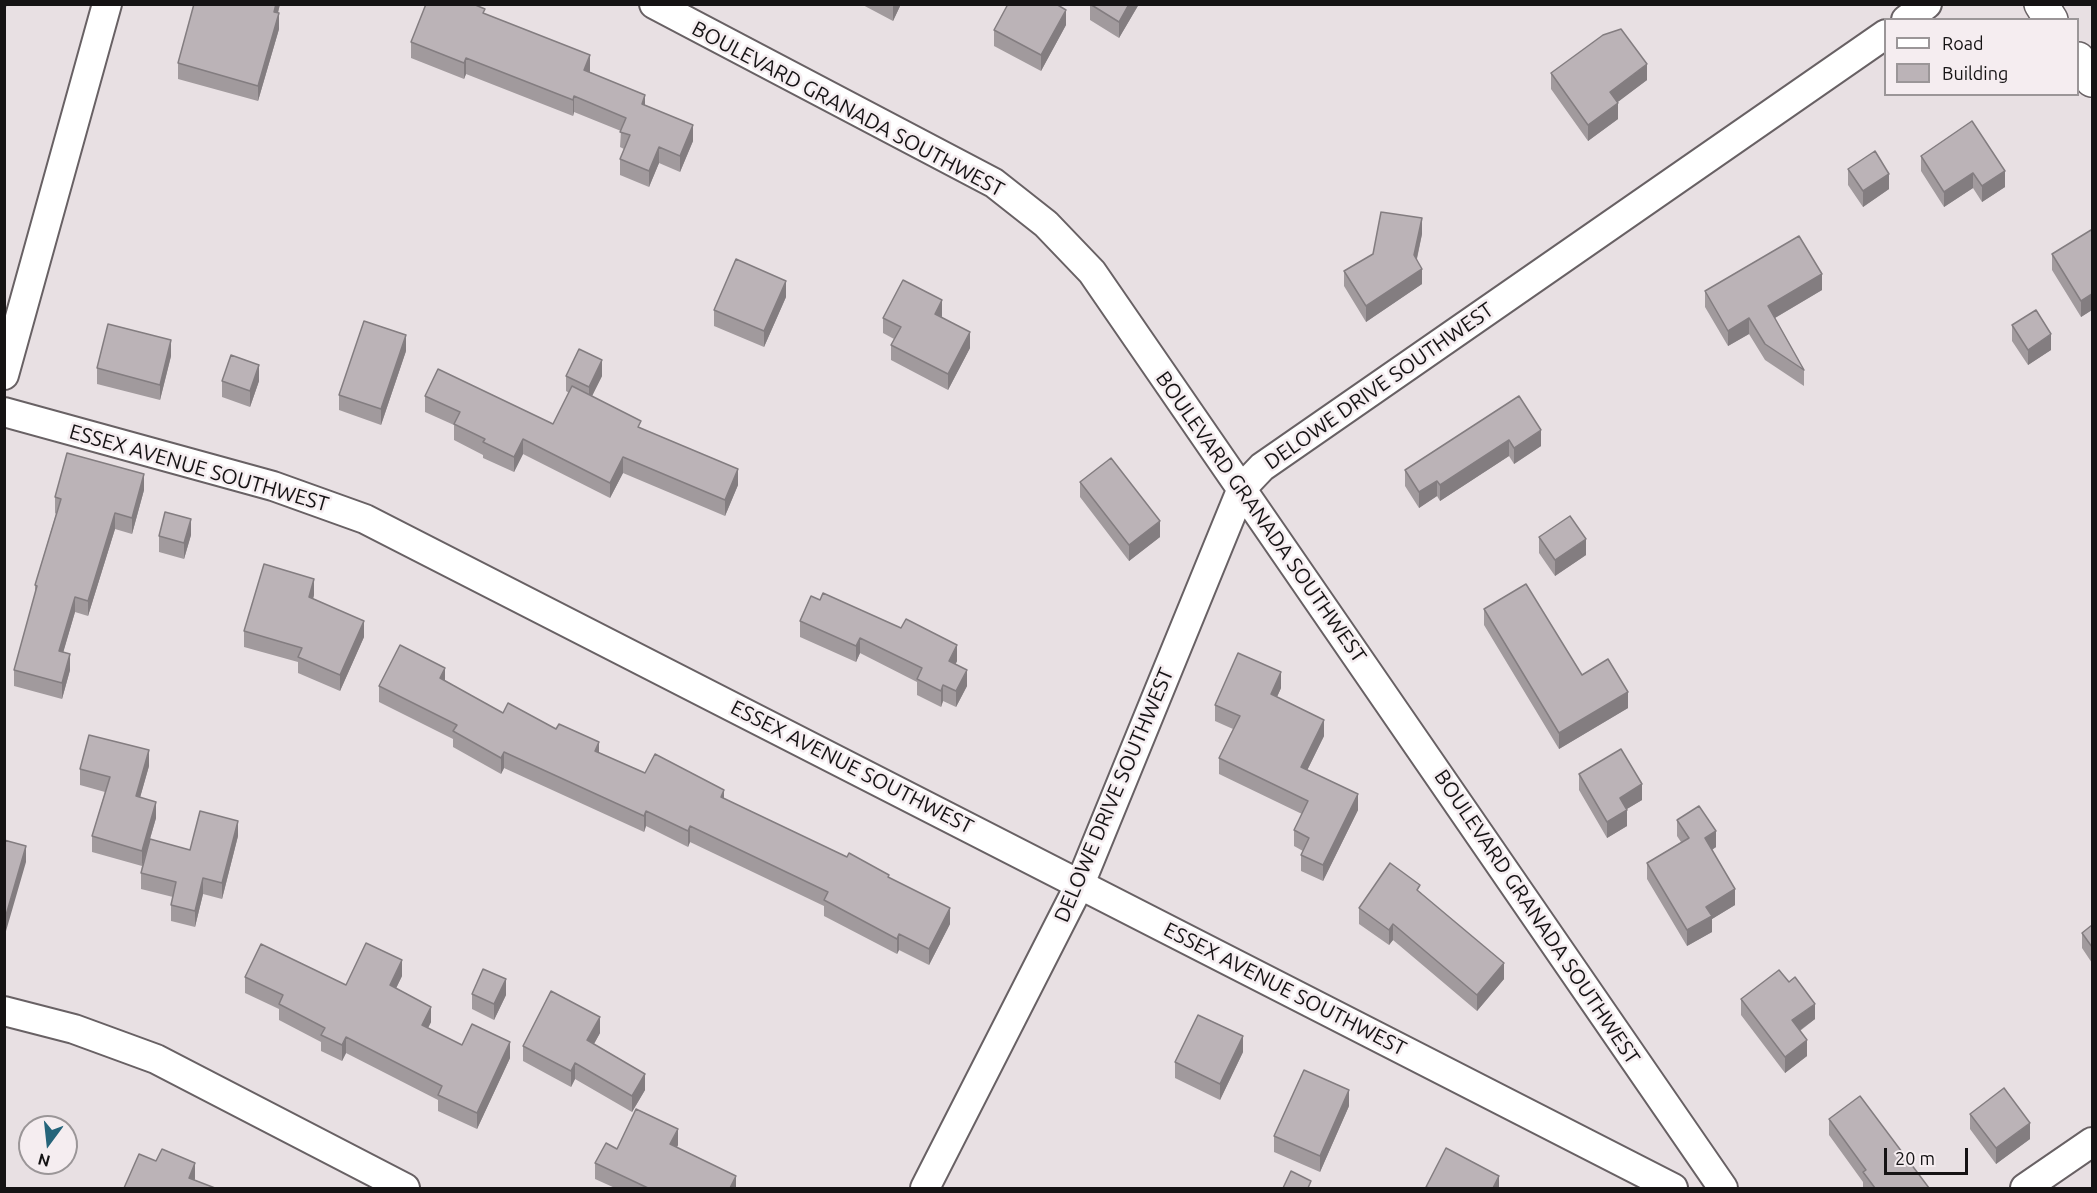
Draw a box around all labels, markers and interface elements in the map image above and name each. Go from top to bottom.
street label: BOULEVARD GRANADA SOUTHWEST [688,16,1008,202]
legend [1884,18,2079,96]
text: Road [1942,33,1984,53]
text: Building [1942,63,2008,83]
street label: DELOWE DRIVE SOUTHWEST [1260,297,1498,475]
street label: BOULEVARD GRANADA SOUTHWEST [1150,366,1372,668]
street label: ESSEX AVENUE SOUTHWEST [66,419,332,517]
street label: DELOWE DRIVE SOUTHWEST [1049,664,1179,926]
street label: ESSEX AVENUE SOUTHWEST [727,695,977,839]
street label: BOULEVARD GRANADA SOUTHWEST [1429,765,1645,1069]
street label: ESSEX AVENUE SOUTHWEST [1160,917,1410,1061]
north arrow [18,1115,78,1175]
scale bar [1887,1136,1971,1174]
text: 20 m [1895,1148,1935,1168]
text: N [36,1150,52,1171]

